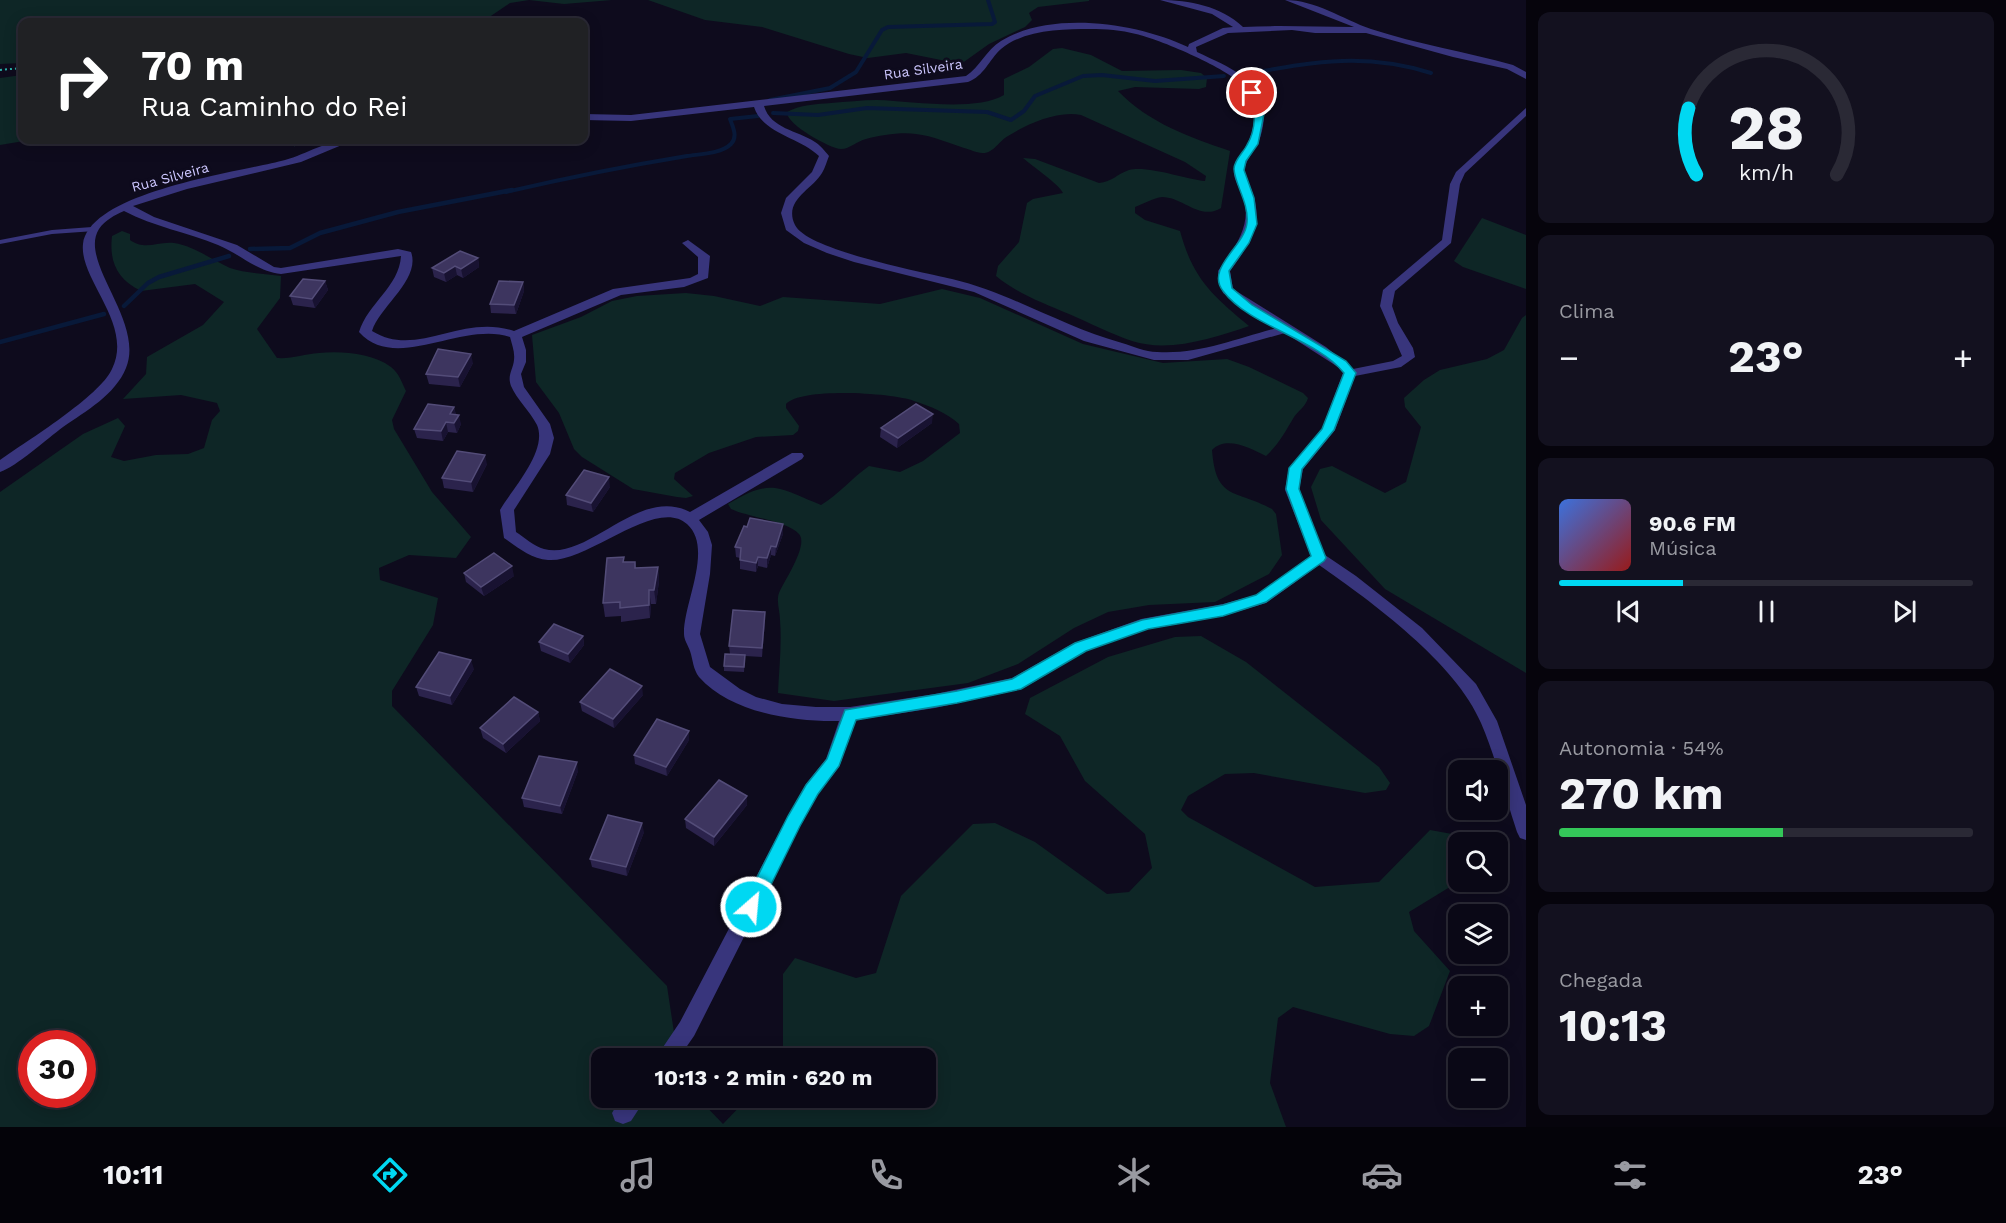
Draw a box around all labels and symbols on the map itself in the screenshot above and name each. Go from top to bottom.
street label: Rua Silveira [883,56,963,82]
pin [1226,67,1277,118]
street label: Rua Silveira [130,159,210,195]
position arrow [719,875,783,939]
speed limit sign: 30 [18,1030,96,1108]

